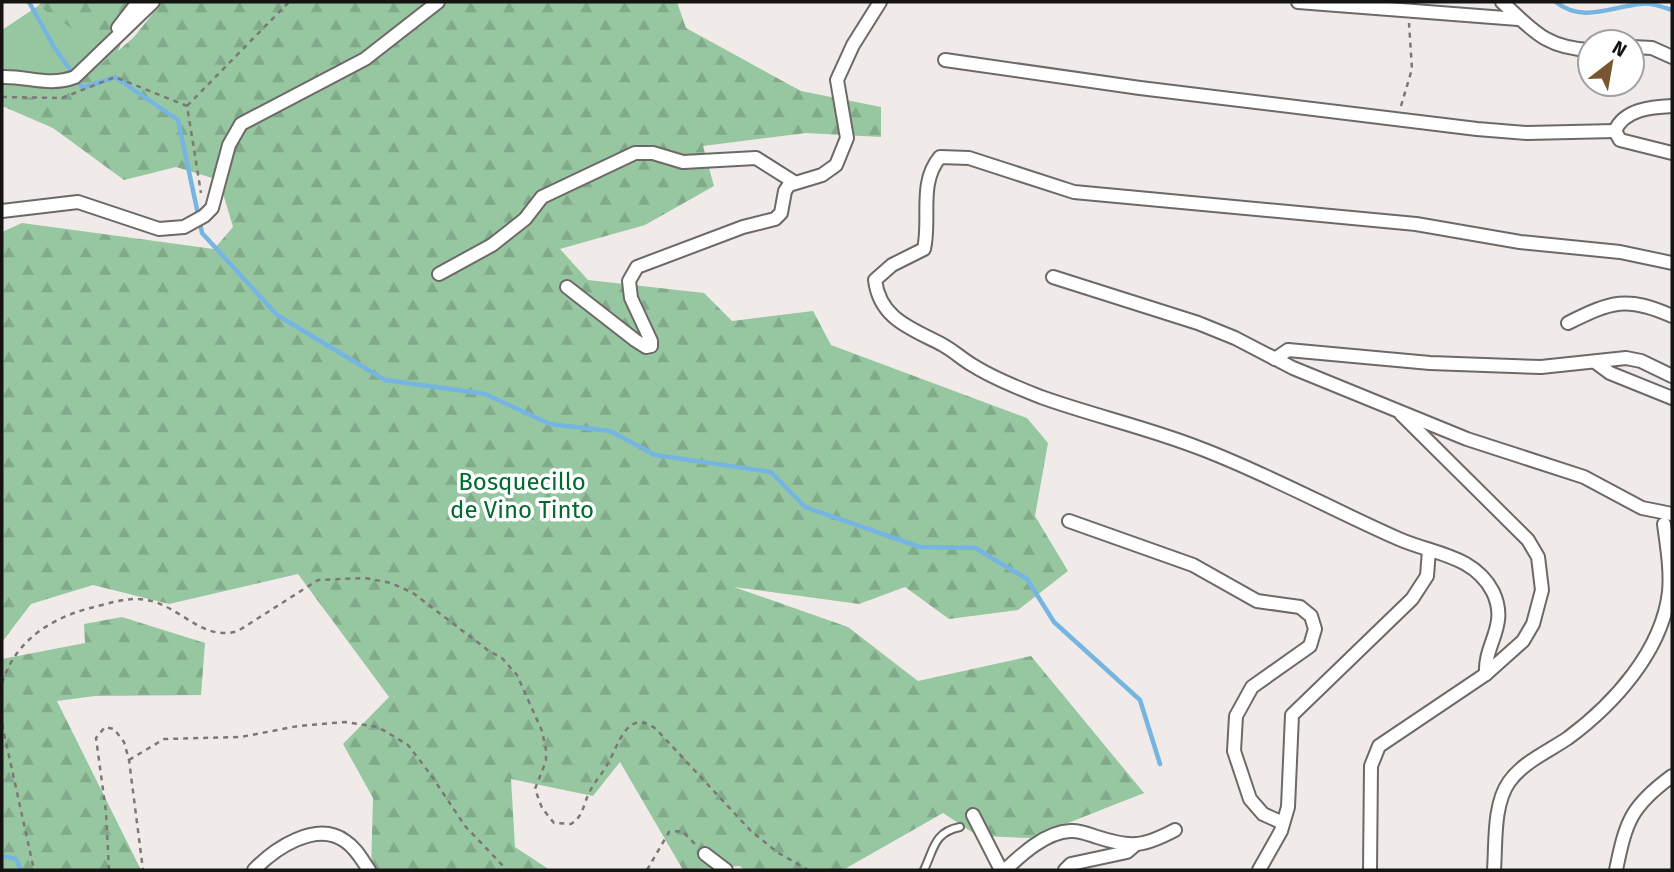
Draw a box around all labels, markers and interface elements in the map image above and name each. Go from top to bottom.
north arrow [1576,28,1646,98]
text: N [1608,36,1631,62]
park label: Bosquecillo de Vino Tinto [450,468,594,524]

